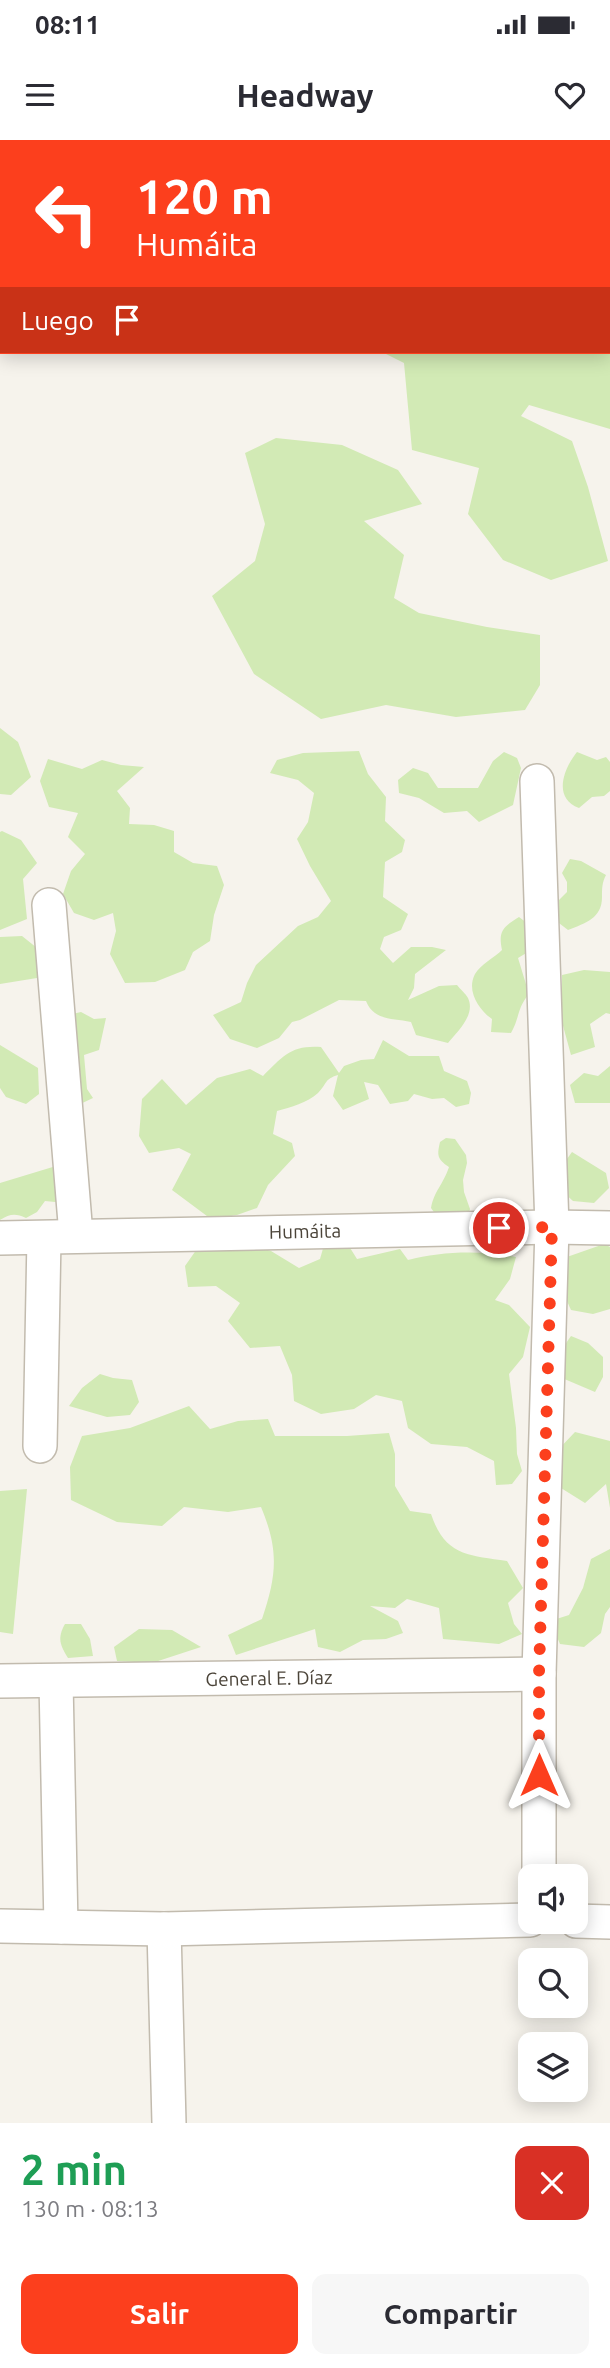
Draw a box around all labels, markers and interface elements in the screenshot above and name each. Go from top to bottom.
text: 08:11 [35,10,100,39]
icon: menu [21,76,59,114]
icon: heart [551,76,589,114]
text: Headway [236,77,374,113]
icon: left [21,168,112,259]
text: 120 m [136,168,273,223]
text: Humáita [136,226,257,262]
icon: arrive [108,301,146,339]
text: Luego [21,306,94,335]
pin [469,1198,529,1258]
icon: arrive [480,1209,518,1247]
street label: Humáita [269,1219,341,1243]
street label: General E. Díaz [205,1666,333,1690]
position arrow [502,1738,576,1812]
map controls [518,1864,588,2102]
button: sound [518,1864,588,1934]
button: search [518,1948,588,2018]
button: layers [518,2032,588,2102]
text: 2 min [21,2146,127,2193]
button: close [515,2146,589,2220]
text: 130 m · 08:13 [21,2196,159,2221]
button: Salir [21,2274,298,2354]
button: Compartir [312,2274,589,2354]

